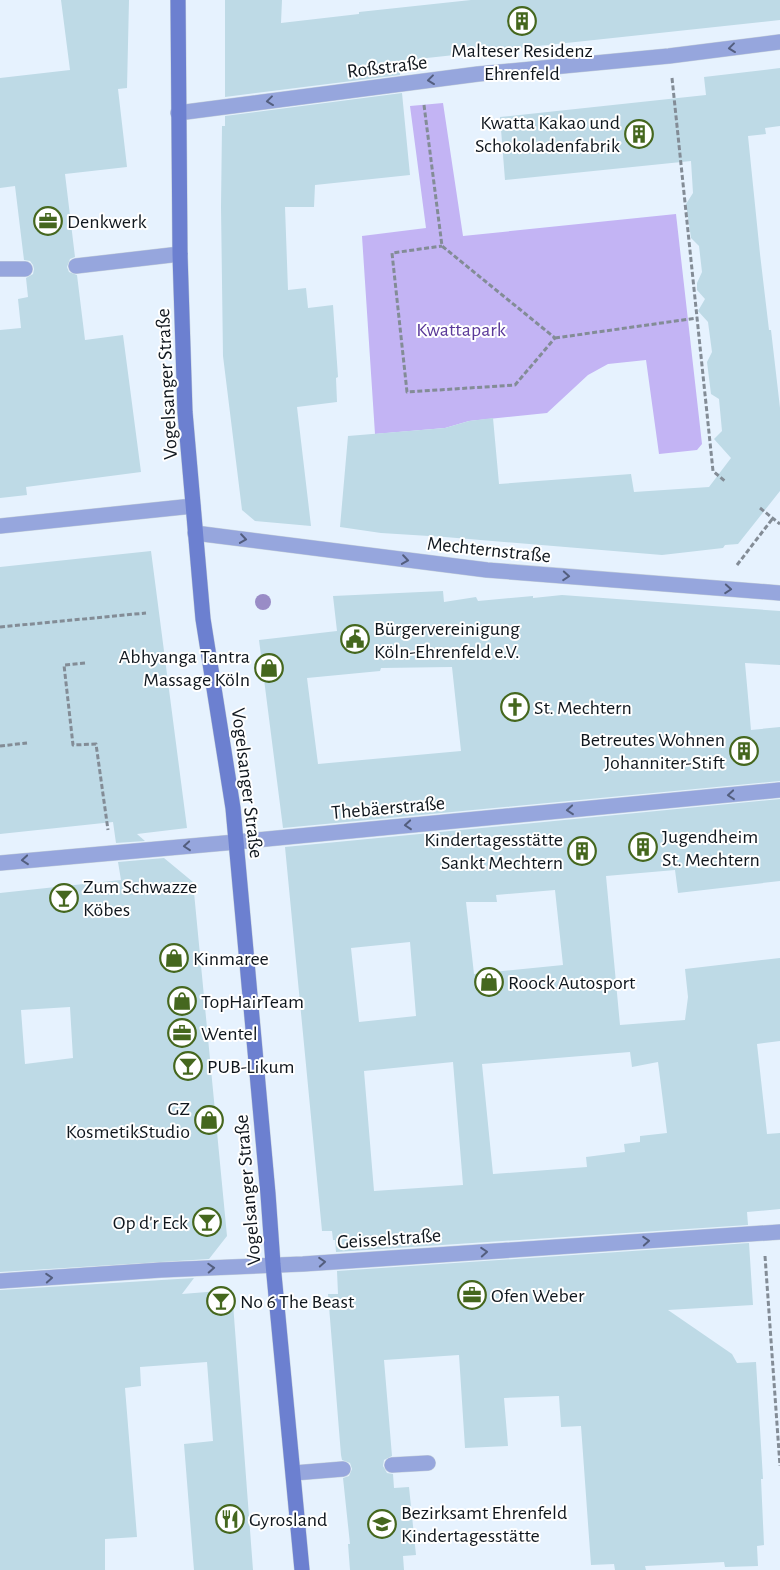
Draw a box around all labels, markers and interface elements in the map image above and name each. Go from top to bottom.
building icon: Malteser Residenz Ehrenfeld [507,6,537,36]
place label: Malteser Residenz Ehrenfeld [451,41,593,84]
one-way arrow [727,42,735,53]
street label: Roßstraße [346,52,428,82]
one-way arrow [427,75,435,85]
one-way arrow [265,95,273,106]
place label: Kwatta Kakao und Schokoladenfabrik [475,113,620,156]
building icon: Kwatta Kakao und Schokoladenfabrik [624,119,654,149]
office icon: Denkwerk [33,206,63,236]
place label: Denkwerk [67,212,147,232]
street label: Vogelsanger Straße [153,308,181,460]
park label: Kwattapark [416,320,506,340]
one-way arrow [240,533,248,544]
street label: Mechternstraße [426,534,552,566]
one-way arrow [400,555,409,565]
one-way arrow [562,571,570,582]
one-way arrow [724,583,732,594]
place label: Bürgervereinigung Köln-Ehrenfeld e.V. [374,619,520,662]
public building icon: Bürgervereinigung Köln-Ehrenfeld e.V. [340,624,370,654]
place label: Abhyanga Tantra Massage Köln [119,647,250,690]
shop icon: Abhyanga Tantra Massage Köln [254,653,284,683]
church icon: St. Mechtern [500,692,530,722]
place label: St. Mechtern [534,698,632,718]
street label: Vogelsanger Straße [228,707,266,859]
place label: Betreutes Wohnen Johanniter-Stift [580,730,726,773]
building icon: Betreutes Wohnen Johanniter-Stift [729,736,759,766]
one-way arrow [727,789,735,800]
street label: Thebäerstraße [330,793,446,823]
one-way arrow [565,804,573,815]
one-way arrow [404,819,412,830]
place label: Jugendheim St. Mechtern [662,827,760,870]
place label: Kindertagesstätte Sankt Mechtern [424,830,563,873]
building icon: Jugendheim St. Mechtern [628,832,658,862]
building icon: Kindertagesstätte Sankt Mechtern [567,836,597,866]
one-way arrow [183,841,191,852]
one-way arrow [21,855,29,866]
place label: Zum Schwazze Köbes [83,877,197,920]
bar icon: Zum Schwazze Köbes [49,883,79,913]
shop icon: Kinmaree [159,943,189,973]
place label: Kinmaree [193,949,269,969]
shop icon: Roock Autosport [474,967,504,997]
place label: Roock Autosport [508,973,636,993]
shop icon: TopHairTeam [167,986,197,1016]
place label: TopHairTeam [201,992,304,1012]
office icon: Wentel [167,1018,197,1048]
place label: Wentel [201,1024,258,1044]
bar icon: PUB-Likum [173,1051,203,1081]
place label: PUB-Likum [207,1057,294,1077]
place label: GZ KosmetikStudio [66,1099,190,1142]
shop icon: GZ KosmetikStudio [194,1105,224,1135]
street label: Vogelsanger Straße [231,1114,265,1266]
bar icon: Op d'r Eck [192,1207,222,1237]
place label: Op d'r Eck [113,1213,188,1233]
street label: Geisselstraße [336,1225,442,1253]
one-way arrow [642,1236,650,1247]
one-way arrow [480,1247,488,1258]
one-way arrow [318,1257,326,1268]
one-way arrow [207,1262,215,1273]
one-way arrow [45,1272,53,1283]
office icon: Ofen Weber [457,1280,487,1310]
bar icon: No 6 The Beast [206,1286,236,1316]
place label: Ofen Weber [491,1286,585,1306]
place label: No 6 The Beast [240,1292,355,1312]
place label: Bezirksamt Ehrenfeld Kindertagesstätte [401,1503,567,1546]
restaurant icon: Gyrosland [215,1504,245,1534]
school or university icon: Bezirksamt Ehrenfeld Kindertagesstätte [367,1509,397,1539]
place label: Gyrosland [249,1510,327,1530]

